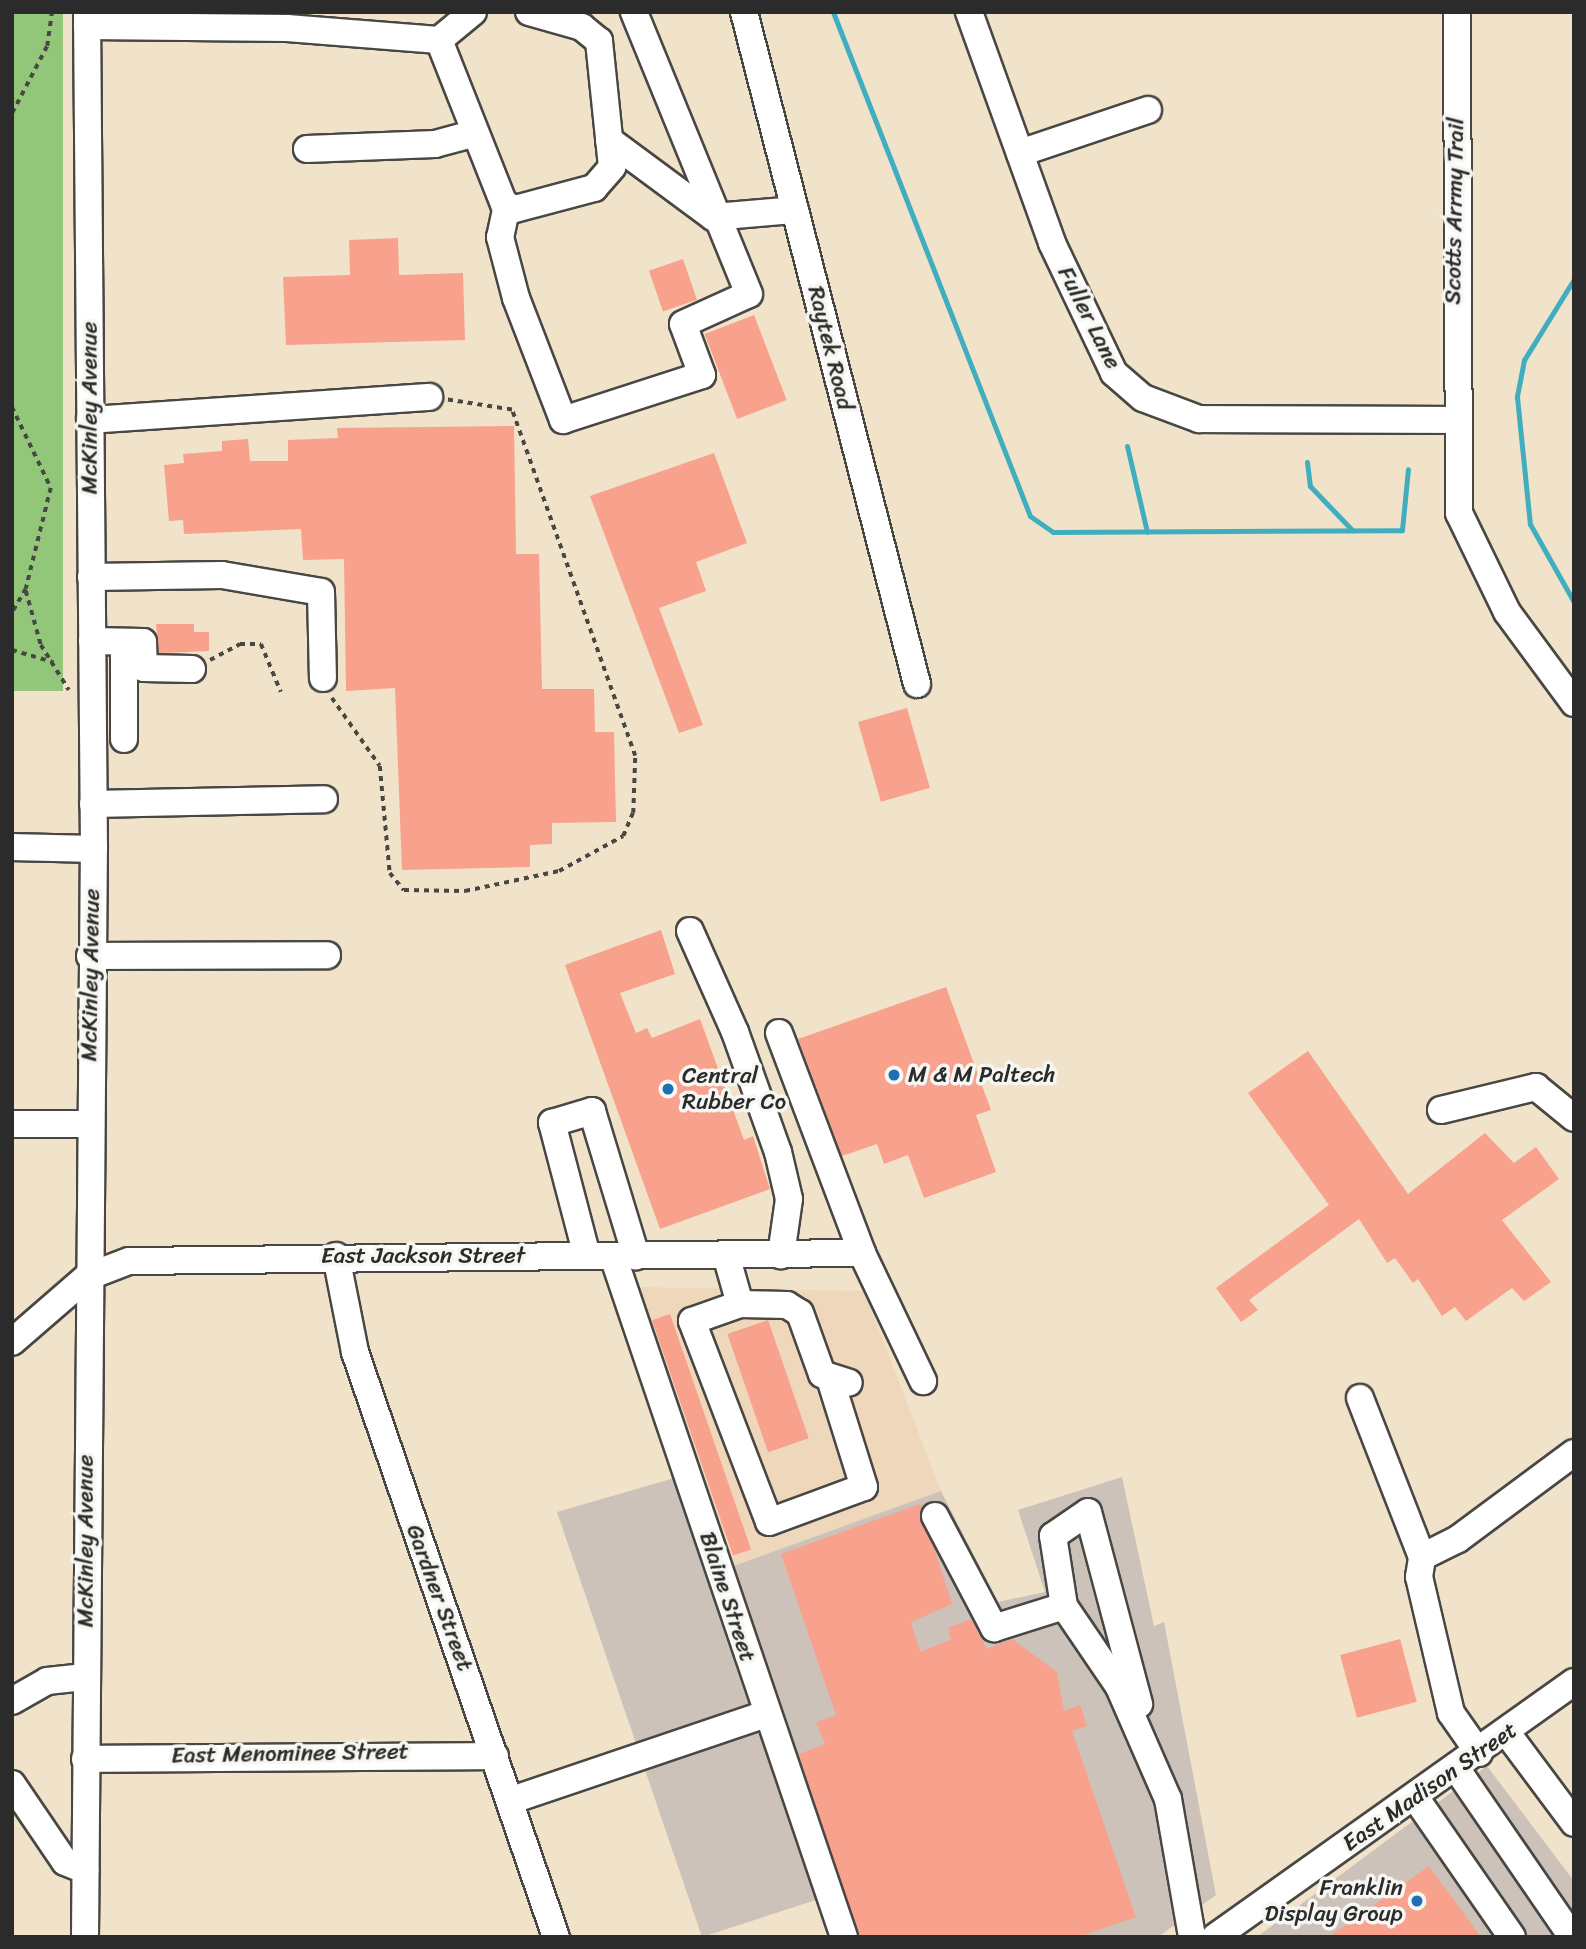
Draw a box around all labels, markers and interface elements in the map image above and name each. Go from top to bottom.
street label: Scotts Arrmy Trail [1440,117,1470,305]
street label: Fuller Lane [1051,262,1127,374]
street label: Raytek Road [801,283,859,413]
street label: McKinley Avenue [76,322,104,494]
street label: McKinley Avenue [76,888,106,1062]
place label: M & M Paltech [908,1061,1056,1089]
place label: Central Rubber Co [682,1062,786,1116]
marker: M & M Paltech [886,1067,902,1083]
marker: Central Rubber Co [660,1081,676,1097]
street label: East Jackson Street [321,1242,525,1270]
street label: McKinley Avenue [72,1455,100,1627]
street label: Gardner Street [400,1521,478,1675]
street label: Blaine Street [693,1528,761,1666]
street label: East Madison Street [1337,1716,1523,1858]
street label: East Menominee Street [170,1738,410,1770]
place label: Franklin Display Group [1264,1874,1403,1928]
marker: Franklin Display Group [1409,1893,1425,1909]

